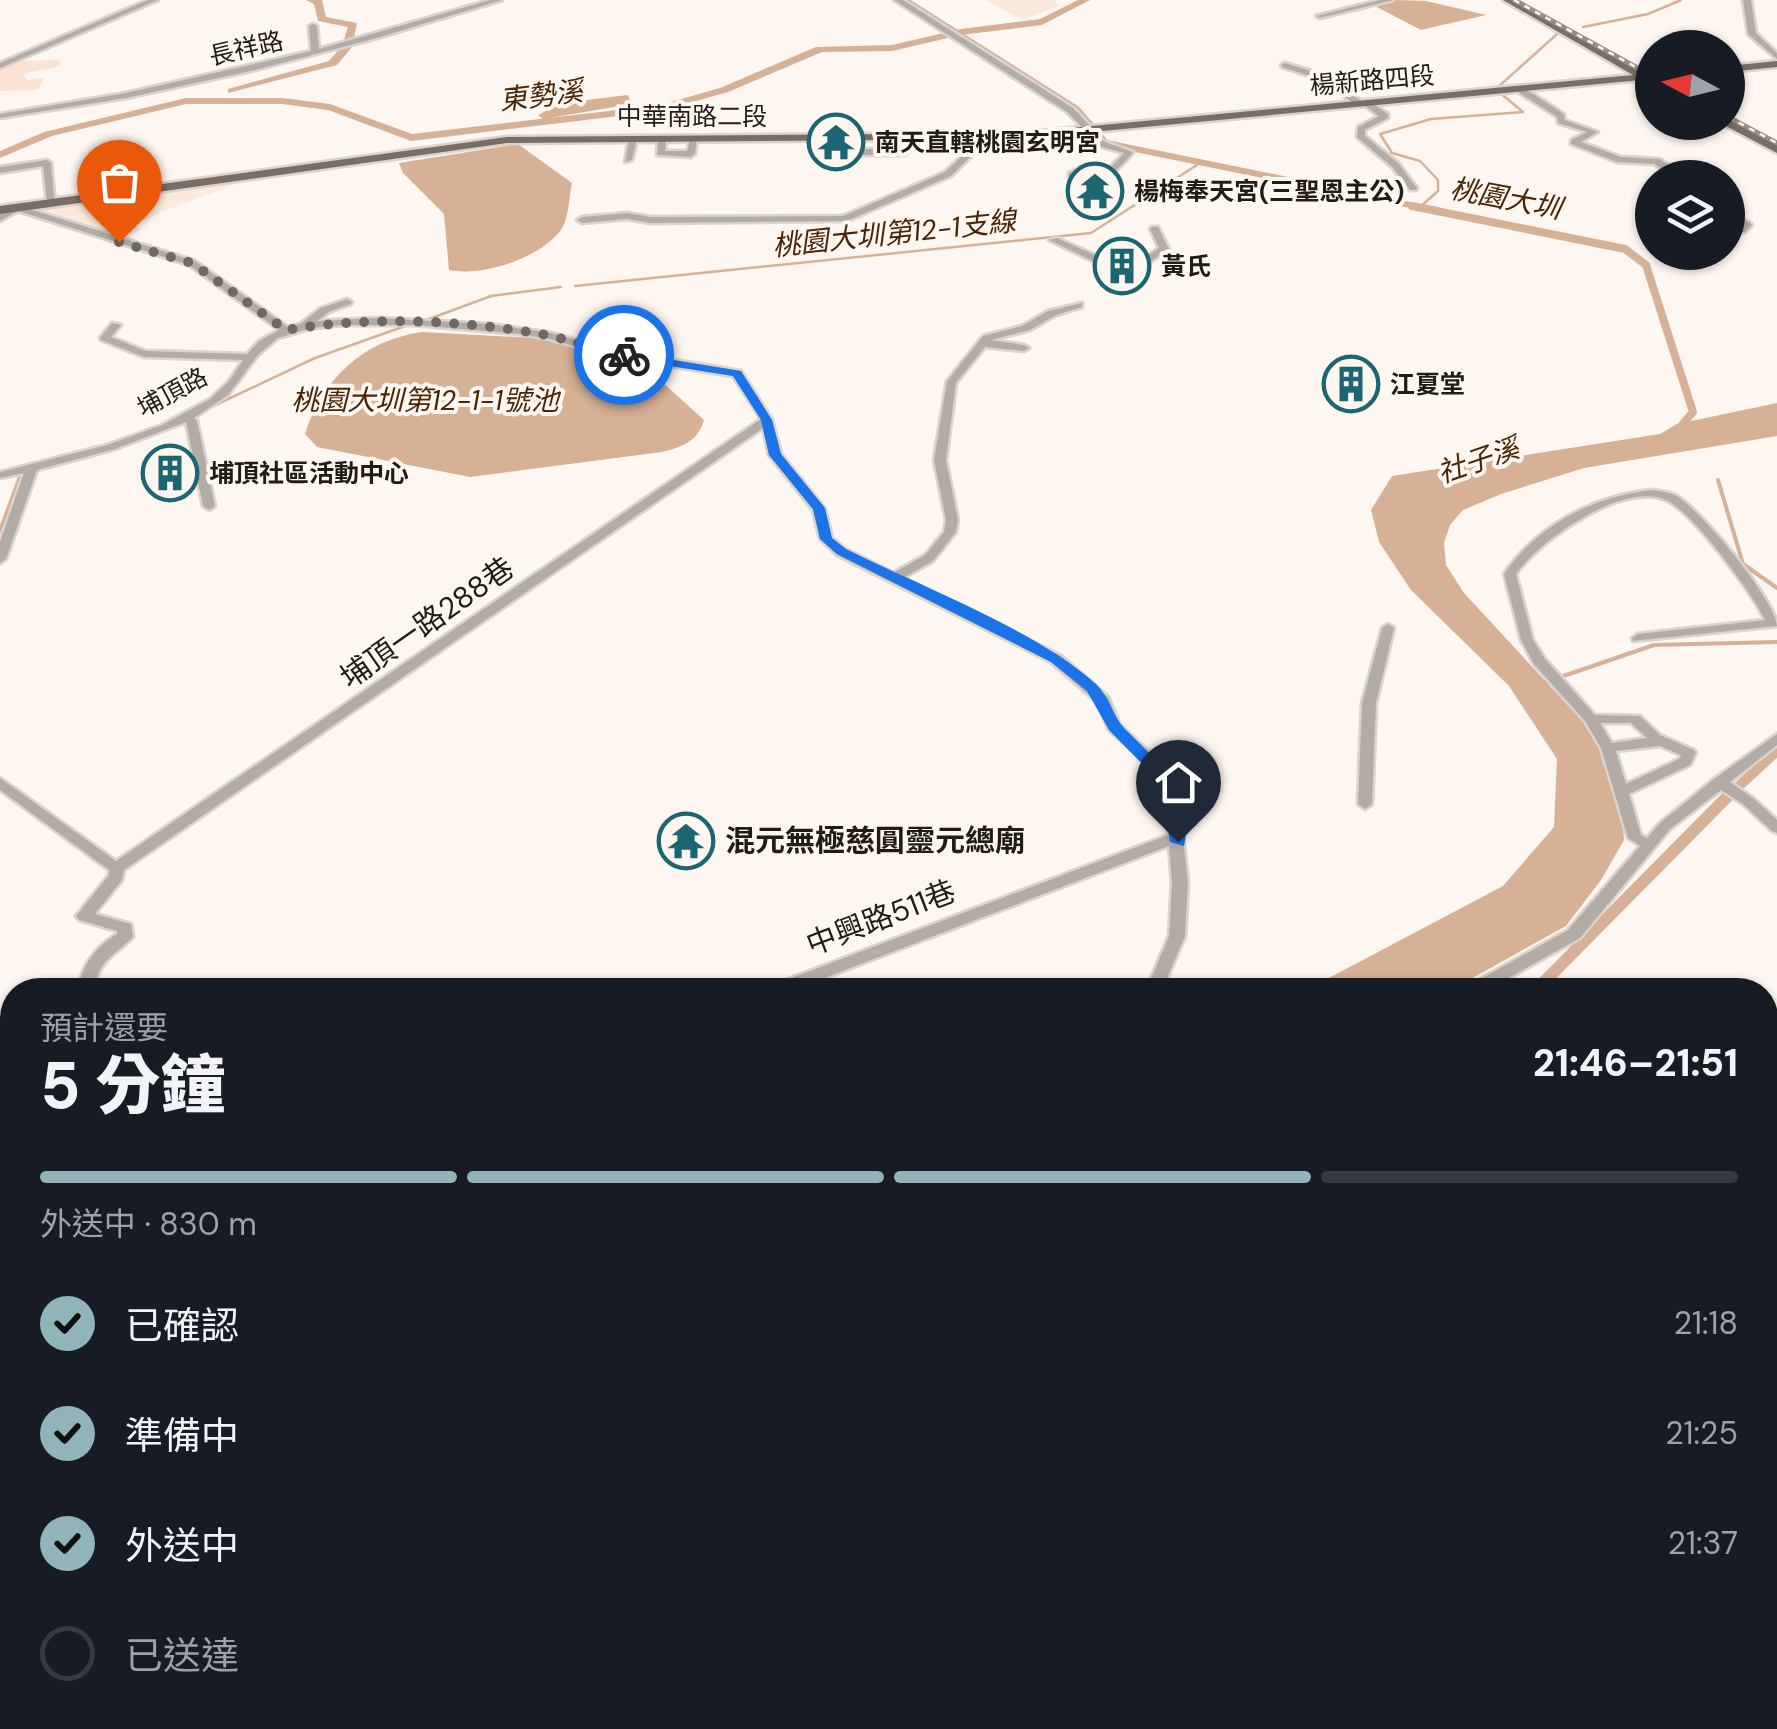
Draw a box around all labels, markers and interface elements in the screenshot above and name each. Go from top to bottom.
street label: 長祥路 [206,24,286,73]
north arrow [1635,30,1745,140]
map controls [1635,30,1745,270]
street label: 楊新路四段 [1308,59,1436,102]
water label: 東勢溪 [497,72,589,119]
street label: 中華南路二段 [617,100,767,133]
temple icon: 南天直轄桃園玄明宮 [806,112,866,172]
place label: 南天直轄桃園玄明宮 [875,126,1100,159]
pin [77,140,162,243]
icon: bag [92,155,147,210]
button: layers [1635,160,1745,270]
temple icon: 楊梅奉天宮(三聖恩主公) [1065,161,1125,221]
water label: 桃園大圳 [1447,170,1568,228]
place label: 楊梅奉天宮(三聖恩主公) [1134,175,1404,208]
water label: 桃園大圳第12-1支線 [771,202,1020,265]
building icon: 黃氏 [1092,236,1152,296]
place label: 黃氏 [1161,250,1211,283]
courier [574,305,674,405]
icon: bike [597,328,652,383]
building icon: 江夏堂 [1321,354,1381,414]
street label: 埔頂路 [131,360,213,425]
place label: 江夏堂 [1390,368,1465,401]
water label: 桃園大圳第12-1-1號池 [291,382,562,419]
water label: 社子溪 [1432,428,1528,492]
building icon: 埔頂社區活動中心 [140,443,200,503]
place label: 埔頂社區活動中心 [209,457,409,490]
street label: 埔頂一路288巷 [332,548,521,697]
pin [1136,740,1221,843]
icon: home [1151,755,1206,810]
temple icon: 混元無極慈圓靈元總廟 [656,811,716,871]
place label: 混元無極慈圓靈元總廟 [725,821,1025,860]
street label: 中興路511巷 [801,871,961,964]
text: 預計還要 [40,1007,168,1049]
text: 21:46–21:51 [1533,1038,1738,1088]
text: 5 分鐘 [40,1044,226,1128]
text: 外送中 · 830 m [40,1203,257,1245]
icon: check [40,1296,95,1351]
text: 已確認 [125,1301,239,1351]
text: 21:18 [1674,1302,1738,1344]
icon: check [40,1406,95,1461]
text: 準備中 [125,1411,239,1461]
text: 21:25 [1665,1412,1738,1454]
icon: check [40,1516,95,1571]
text: 外送中 [125,1521,239,1571]
text: 21:37 [1668,1522,1738,1564]
text: 已送達 [125,1631,239,1681]

